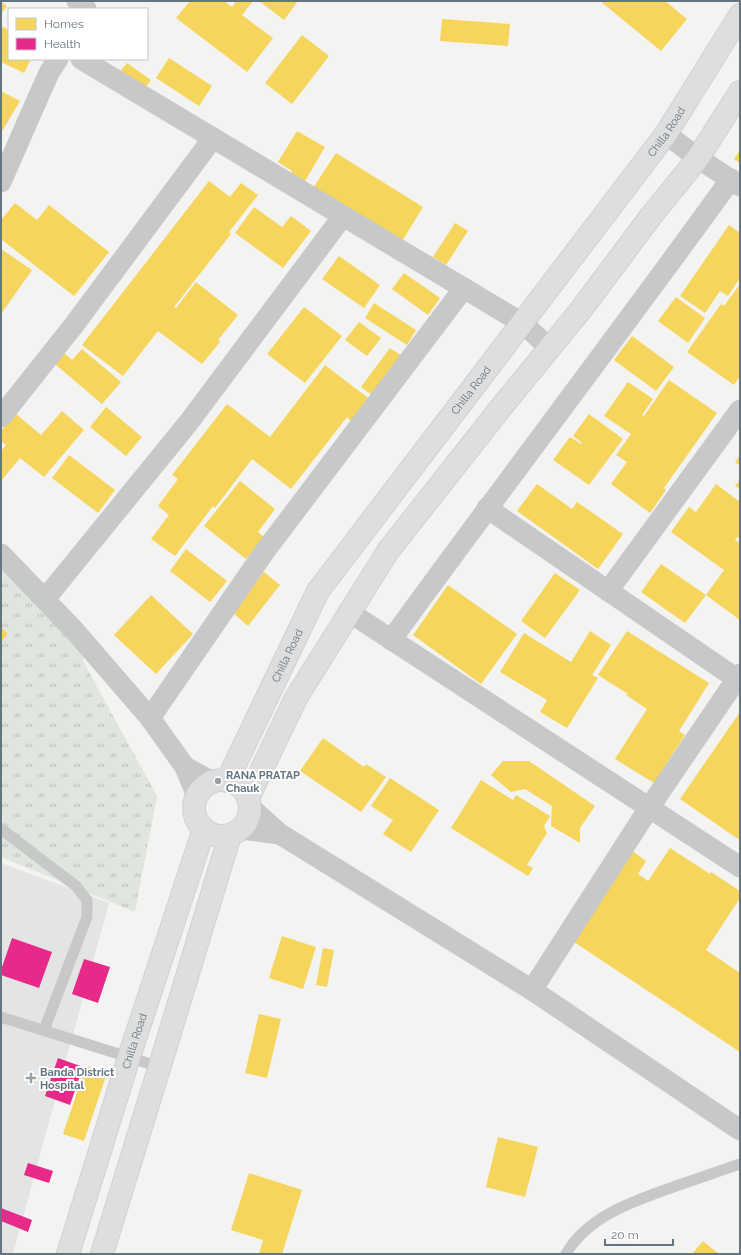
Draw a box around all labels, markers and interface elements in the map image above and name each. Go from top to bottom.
legend [8,8,148,60]
text: Homes [44,17,84,31]
text: Health [44,37,81,51]
street label: Chilla Road [645,104,688,159]
street label: Chilla Road [448,363,494,417]
street label: Chilla Road [269,627,305,684]
place label: RANA PRATAP Chauk [226,769,300,795]
marker: RANA PRATAP Chauk [213,776,223,786]
street label: Chilla Road [119,1012,149,1070]
place label: Banda District Hospital [40,1066,115,1092]
marker: Banda District Hospital [25,1072,37,1084]
scale bar [605,1221,673,1247]
text: 20 m [611,1228,639,1242]

